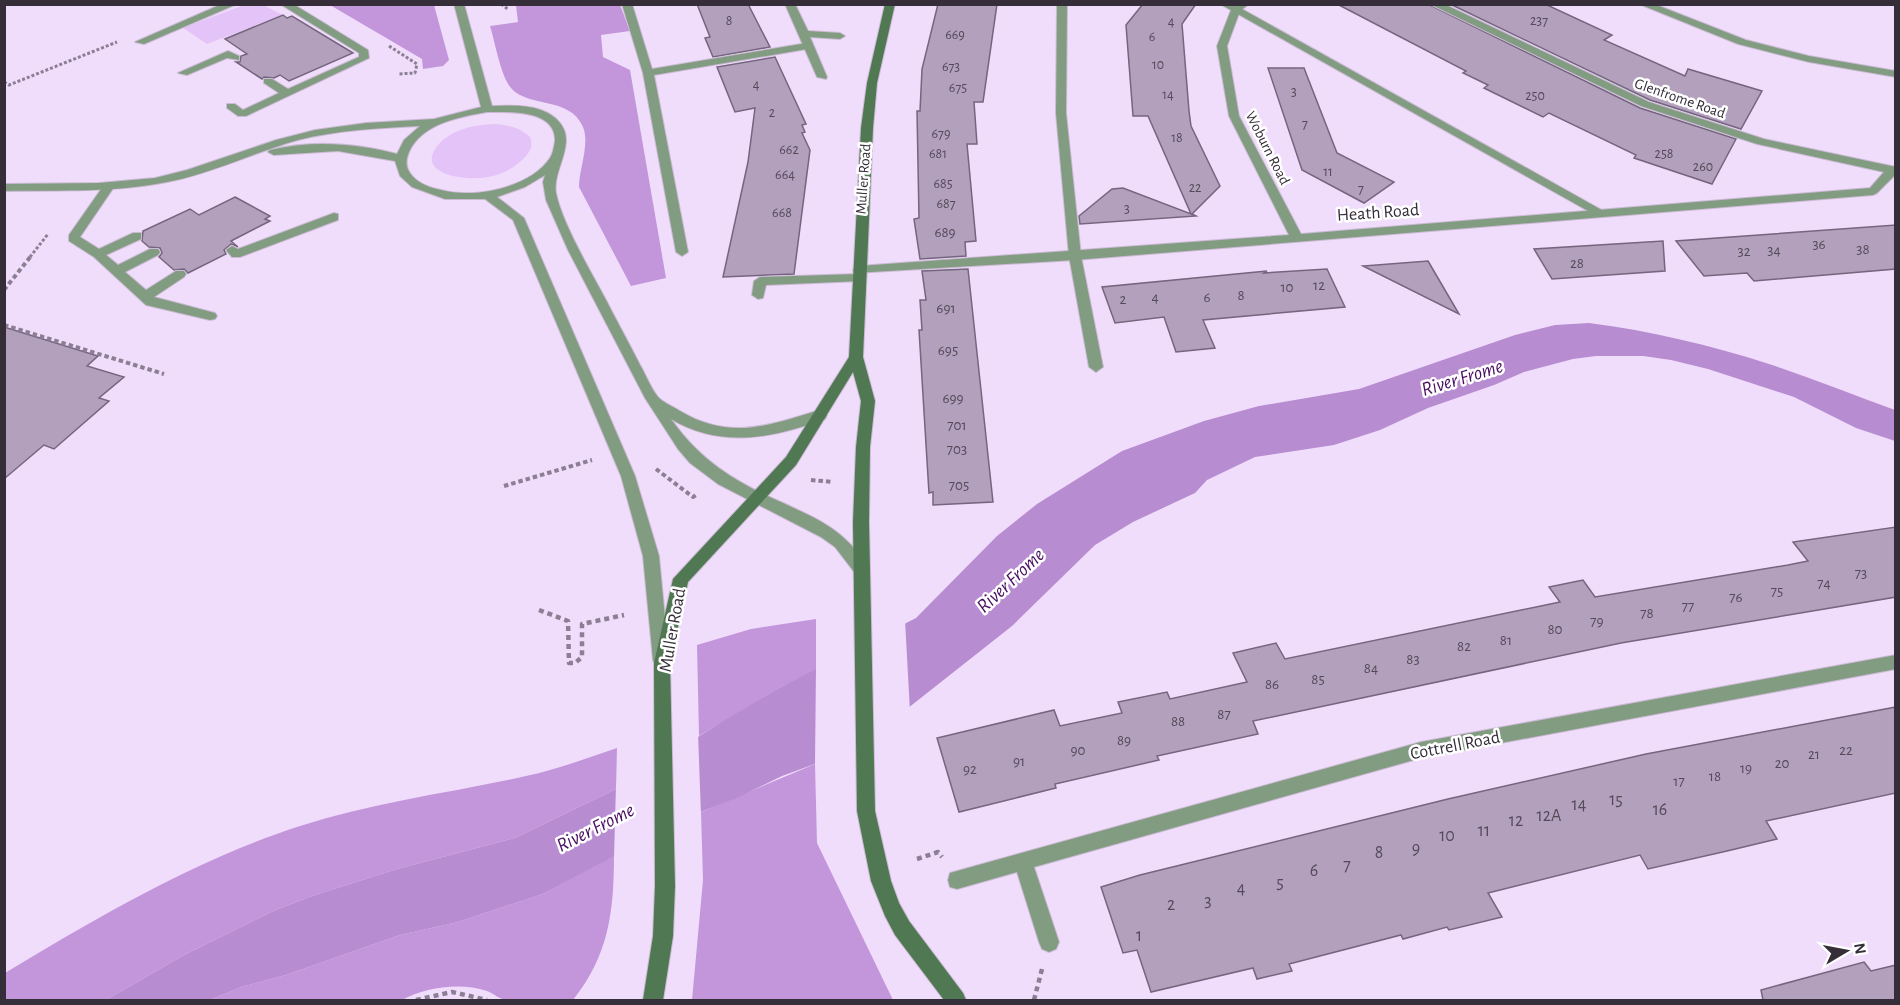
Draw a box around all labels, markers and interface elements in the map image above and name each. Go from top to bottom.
house number: 8 [726,14,732,28]
house number: 237 [1530,14,1548,28]
house number: 4 [1168,15,1175,29]
house number: 669 [945,28,965,42]
house number: 6 [1149,30,1155,44]
house number: 10 [1152,58,1164,72]
house number: 673 [942,60,960,74]
street label: Glenfrome Road [1633,76,1727,121]
house number: 4 [753,78,760,92]
house number: 675 [949,81,967,95]
house number: 3 [1291,85,1297,99]
house number: 14 [1162,88,1174,102]
house number: 250 [1525,89,1545,103]
house number: 2 [769,106,775,120]
street label: Woburn Road [1243,109,1293,188]
house number: 7 [1302,117,1308,131]
house number: 679 [932,127,951,141]
house number: 18 [1171,131,1183,145]
house number: 662 [779,143,799,157]
street label: Muller Road [854,143,873,215]
house number: 681 [929,147,947,161]
house number: 258 [1655,147,1673,161]
house number: 260 [1693,160,1713,174]
house number: 11 [1323,165,1333,179]
house number: 664 [775,168,795,182]
house number: 685 [933,177,953,191]
house number: 22 [1189,181,1201,195]
house number: 7 [1358,182,1364,196]
house number: 687 [936,197,956,211]
street label: Heath Road [1336,201,1420,225]
house number: 3 [1124,202,1130,216]
house number: 668 [772,206,792,220]
house number: 689 [934,225,956,240]
house number: 36 [1812,237,1826,252]
house number: 38 [1856,242,1870,257]
house number: 34 [1767,243,1781,258]
house number: 32 [1737,244,1751,259]
house number: 28 [1570,256,1584,271]
house number: 12 [1313,278,1325,293]
house number: 10 [1280,280,1294,295]
house number: 8 [1237,288,1245,303]
house number: 4 [1151,290,1159,305]
house number: 6 [1203,290,1211,305]
house number: 2 [1120,292,1127,307]
house number: 691 [936,301,956,316]
house number: 695 [938,343,958,358]
water label: River Frome [1419,356,1506,400]
house number: 699 [942,391,964,406]
house number: 701 [947,418,967,433]
house number: 703 [947,442,967,457]
house number: 705 [949,478,969,493]
water label: River Frome [973,544,1049,617]
house number: 73 [1855,566,1867,581]
house number: 74 [1817,576,1831,591]
house number: 75 [1771,584,1783,599]
street label: Muller Road [657,587,689,673]
house number: 76 [1729,590,1743,605]
house number: 77 [1682,599,1694,614]
house number: 78 [1640,606,1654,621]
house number: 79 [1590,614,1604,629]
house number: 80 [1547,622,1563,637]
house number: 81 [1500,633,1512,648]
house number: 82 [1457,639,1471,654]
house number: 83 [1406,652,1420,667]
house number: 84 [1364,661,1378,676]
house number: 85 [1311,672,1325,687]
house number: 86 [1265,677,1279,692]
house number: 87 [1217,707,1231,722]
house number: 88 [1171,714,1185,729]
street label: Cottrell Road [1409,728,1502,764]
house number: 89 [1117,733,1131,748]
house number: 90 [1071,743,1086,758]
house number: 22 [1839,743,1853,758]
house number: 21 [1808,747,1820,762]
house number: 91 [1013,754,1025,769]
house number: 20 [1775,756,1789,771]
house number: 19 [1740,761,1752,776]
house number: 92 [963,762,977,777]
house number: 18 [1709,769,1721,784]
house number: 17 [1673,774,1685,789]
house number: 15 [1609,791,1623,809]
house number: 14 [1572,796,1587,814]
water label: River Frome [553,800,638,856]
house number: 16 [1653,801,1667,819]
house number: 12A [1537,807,1562,825]
house number: 12 [1509,812,1523,830]
house number: 11 [1478,822,1490,840]
house number: 10 [1439,827,1455,845]
house number: 9 [1412,840,1420,858]
house number: 8 [1375,844,1383,862]
house number: 7 [1343,857,1351,875]
house number: 6 [1310,862,1318,880]
house number: 5 [1276,874,1284,892]
house number: 4 [1237,880,1246,898]
house number: 3 [1204,892,1212,910]
house number: 2 [1167,896,1175,914]
north arrow [1816,921,1876,981]
house number: 1 [1136,927,1142,945]
text: N [1851,942,1869,955]

